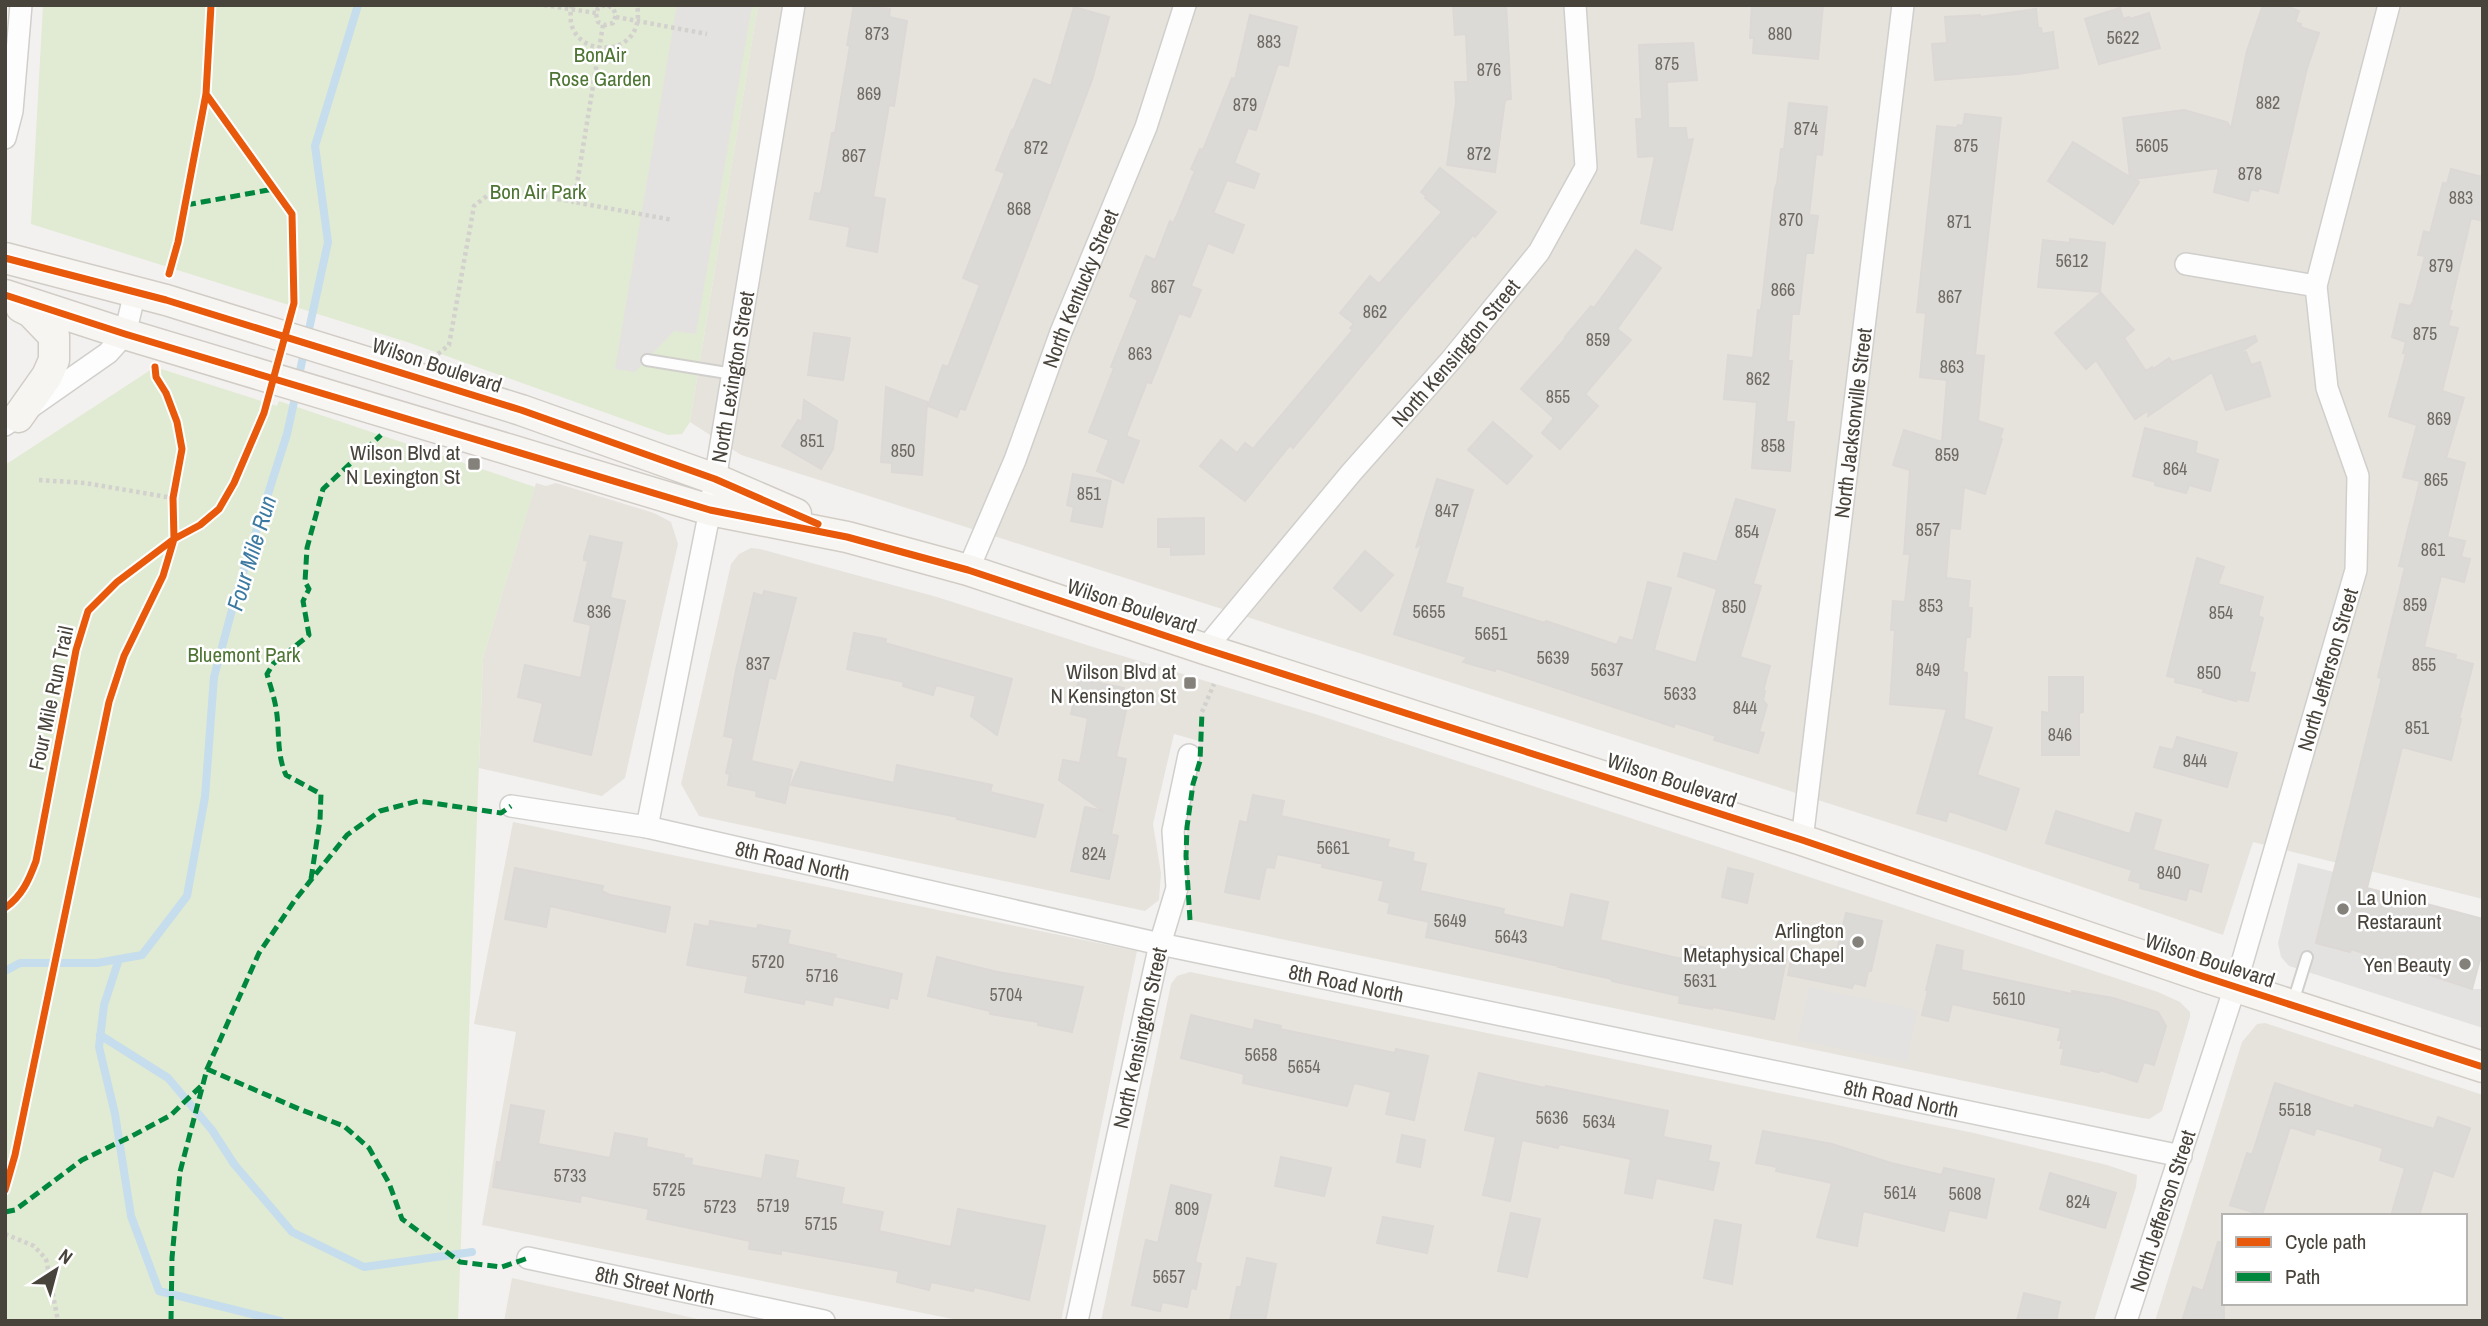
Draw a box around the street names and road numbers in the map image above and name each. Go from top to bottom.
street label: North Kentucky Street [1035,205,1125,372]
street label: North Kensington Street [1384,272,1526,433]
street label: North Lexington Street [704,289,761,465]
street label: North Jacksonville Street [1827,326,1878,520]
street label: Wilson Boulevard [368,330,506,400]
street label: Wilson Boulevard [1063,571,1201,641]
street label: North Jefferson Street [2290,584,2365,754]
street label: Four Mile Run Trail [22,623,80,773]
street label: Wilson Boulevard [1603,745,1741,815]
street label: 8th Road North [732,833,853,887]
street label: Wilson Boulevard [2141,925,2279,995]
street label: North Kensington Street [1105,944,1173,1131]
street label: 8th Road North [1286,957,1406,1009]
street label: 8th Road North [1841,1072,1962,1124]
street label: North Jefferson Street [2122,1126,2202,1295]
street label: 8th Street North [593,1258,718,1312]

